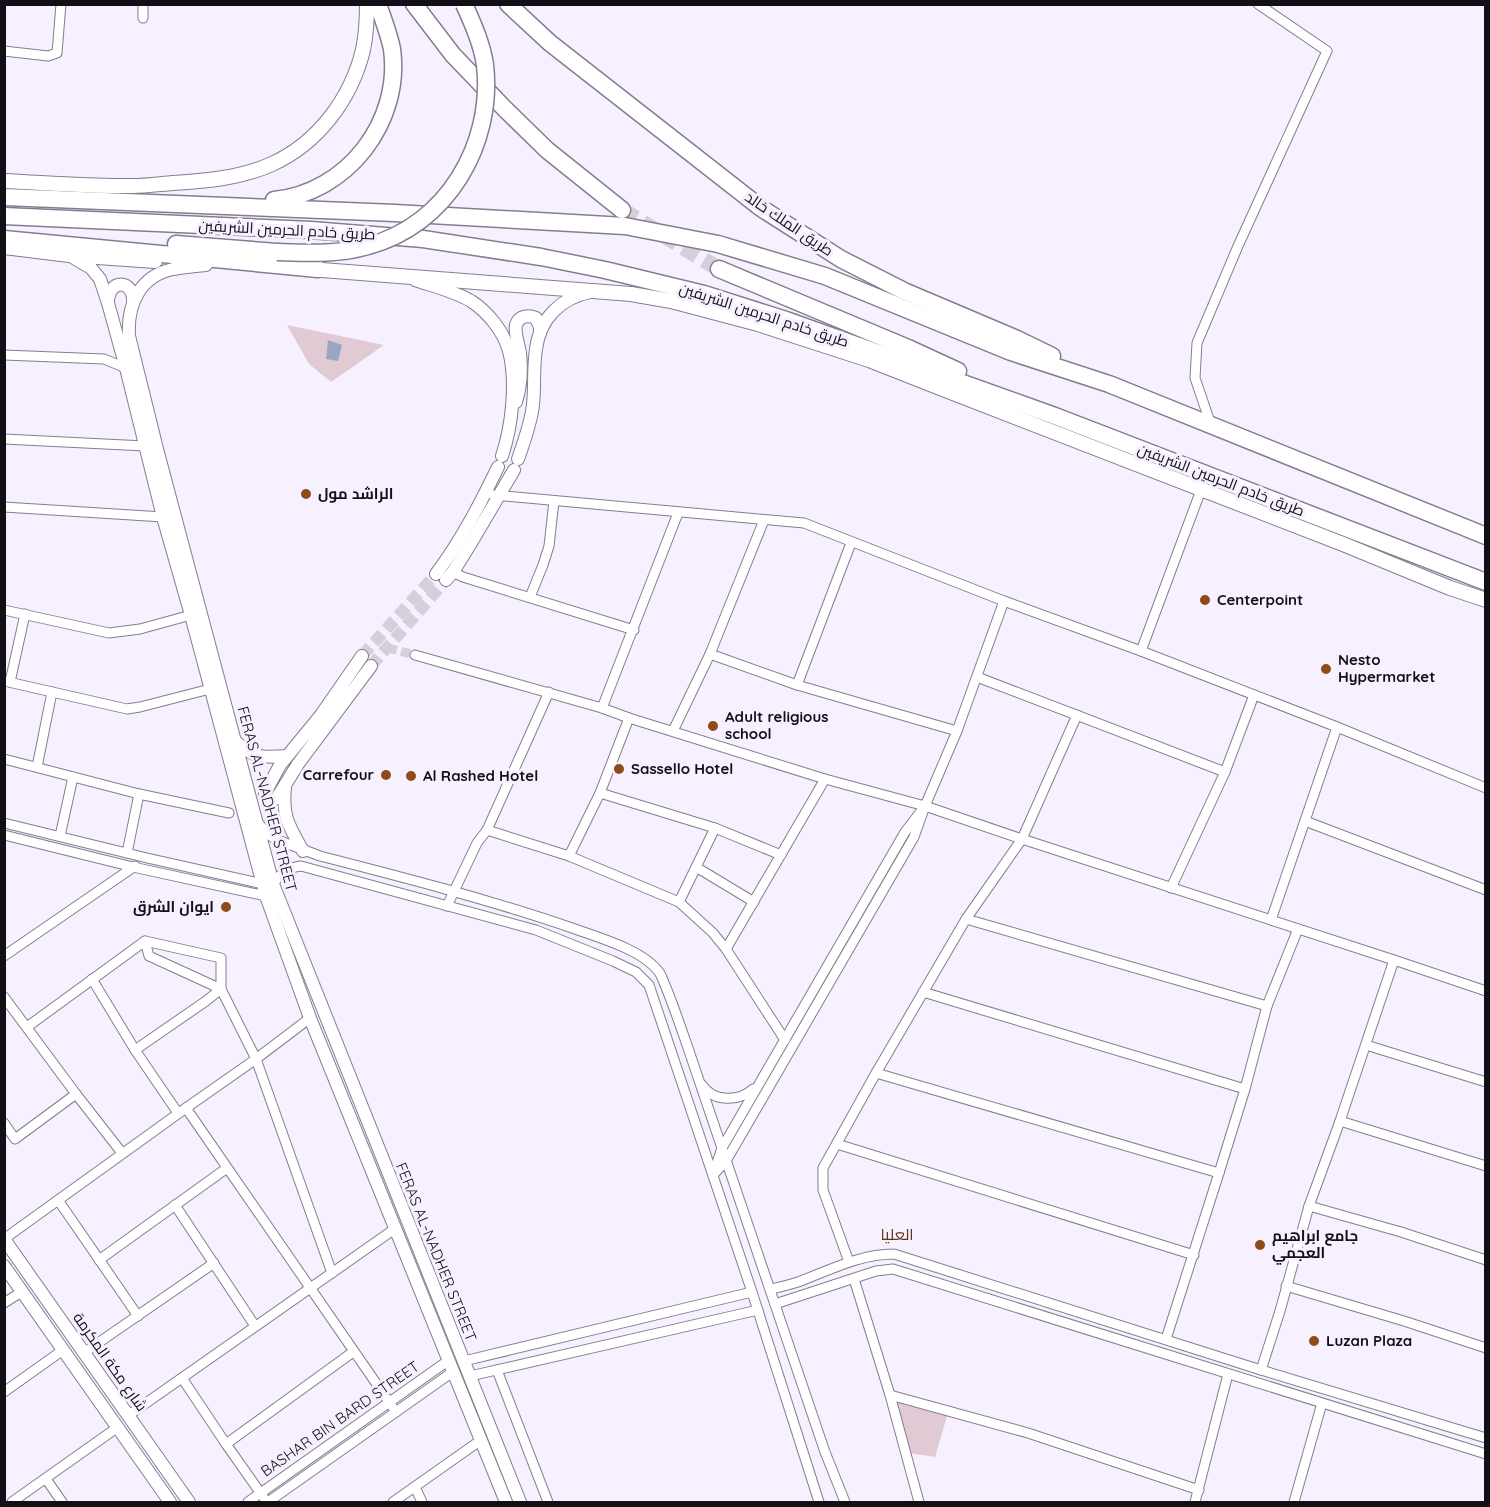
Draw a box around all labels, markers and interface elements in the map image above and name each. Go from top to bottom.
street label: طريق الملك خالد [741,187,837,261]
street label: طريق خادم الحرمين الشريفين [198,215,376,245]
street label: طريق خادم الحرمين الشريفين [677,278,851,352]
street label: طريق خادم الحرمين الشريفين [1135,439,1307,521]
place label: الراشد مول [318,484,393,503]
marker: الراشد مول [299,487,313,501]
place label: Centerpoint [1217,590,1303,609]
marker: Centerpoint [1198,593,1212,607]
place label: Nesto Hypermarket [1338,650,1435,686]
marker: Nesto Hypermarket [1319,662,1333,676]
street label: FERAS AL-NADHER STREET [234,704,301,894]
place label: Adult religious school [725,707,829,743]
marker: Adult religious school [706,719,720,733]
place label: Sassello Hotel [631,759,733,778]
marker: Sassello Hotel [612,762,626,776]
place label: Carrefour [303,765,374,784]
place label: Al Rashed Hotel [423,766,538,785]
marker: Carrefour [379,768,393,782]
marker: Al Rashed Hotel [404,769,418,783]
place label: ايوان الشرق [133,897,214,916]
marker: ايوان الشرق [219,900,233,914]
street label: FERAS AL-NADHER STREET [392,1160,481,1344]
district label: العليا [880,1224,914,1244]
place label: جامع ابراهيم العجمي [1272,1226,1358,1265]
marker: جامع ابراهيم العجمي [1253,1238,1267,1252]
street label: شارع مكة المكرمة [68,1309,152,1416]
place label: Luzan Plaza [1326,1331,1412,1350]
marker: Luzan Plaza [1307,1334,1321,1348]
street label: BASHAR BIN BARD STREET [257,1357,423,1481]

